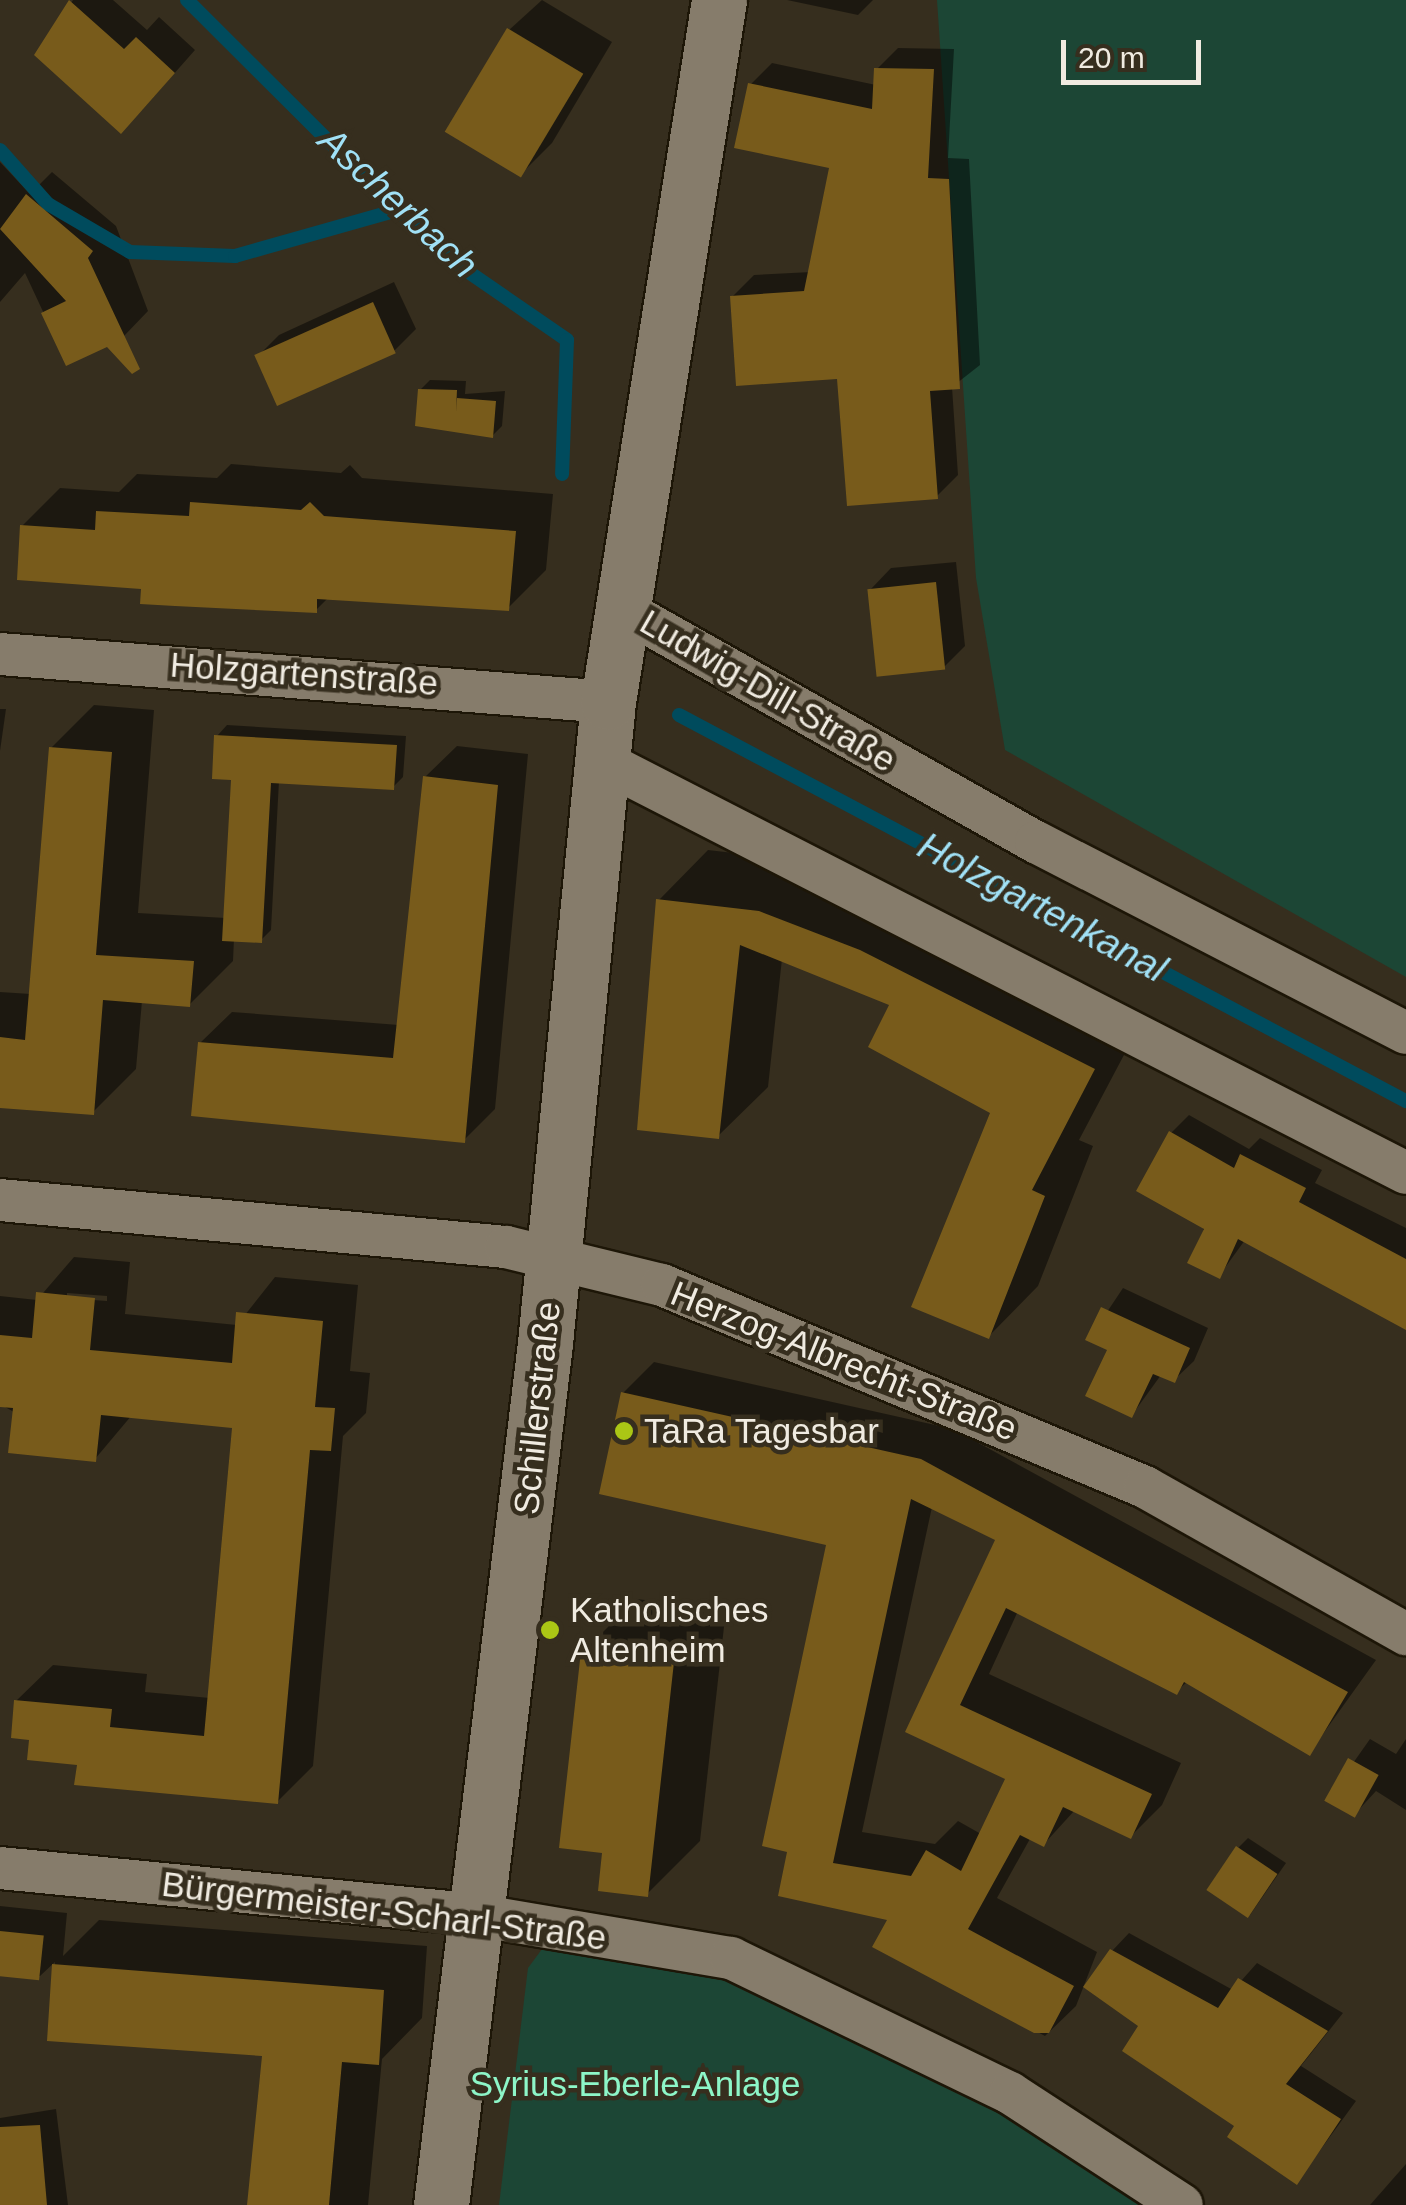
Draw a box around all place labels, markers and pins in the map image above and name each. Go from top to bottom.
place label: TaRa Tagesbar [644,1410,879,1452]
marker: TaRa Tagesbar [613,1420,635,1442]
place label: Katholisches Altenheim [570,1589,768,1671]
marker: Katholisches Altenheim [539,1619,561,1641]

